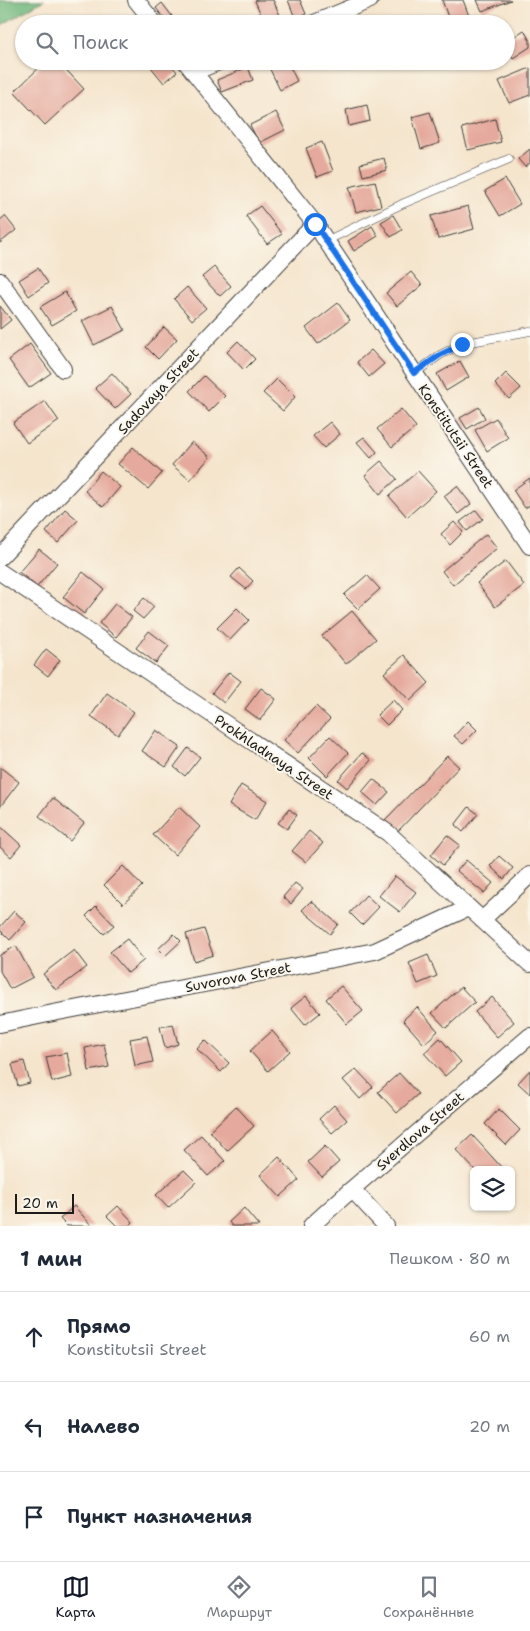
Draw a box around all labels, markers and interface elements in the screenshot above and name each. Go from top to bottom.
search box [15,15,515,70]
icon: search [33,29,61,57]
text: Поиск [73,30,128,55]
route start [304,213,327,236]
route end [451,333,474,356]
street label: Sadovaya Street [113,344,203,438]
street label: Konstitutsii Street [414,380,498,492]
street label: Prokhladnaya Street [211,710,337,804]
street label: Suvorova Street [184,958,292,996]
street label: Sverdlova Street [372,1088,468,1174]
map controls [470,1166,515,1211]
button: layers [470,1166,515,1211]
scale bar [15,1191,74,1214]
text: 20 m [22,1194,58,1212]
text: 1 мин [20,1245,82,1273]
text: Пешком · 80 m [389,1248,510,1269]
text: Прямо [67,1314,131,1339]
icon: ahead [20,1323,48,1351]
text: 60 m [469,1326,510,1347]
text: Konstitutsii Street [67,1339,207,1360]
icon: left [20,1413,48,1441]
text: Налево [67,1414,140,1439]
text: 20 m [469,1416,510,1437]
icon: arrive [20,1503,48,1531]
text: Пункт назначения [67,1504,252,1529]
tab: Карта [56,1573,96,1621]
tab: Маршрут [207,1573,272,1621]
tab: Сохранённые [383,1573,474,1621]

